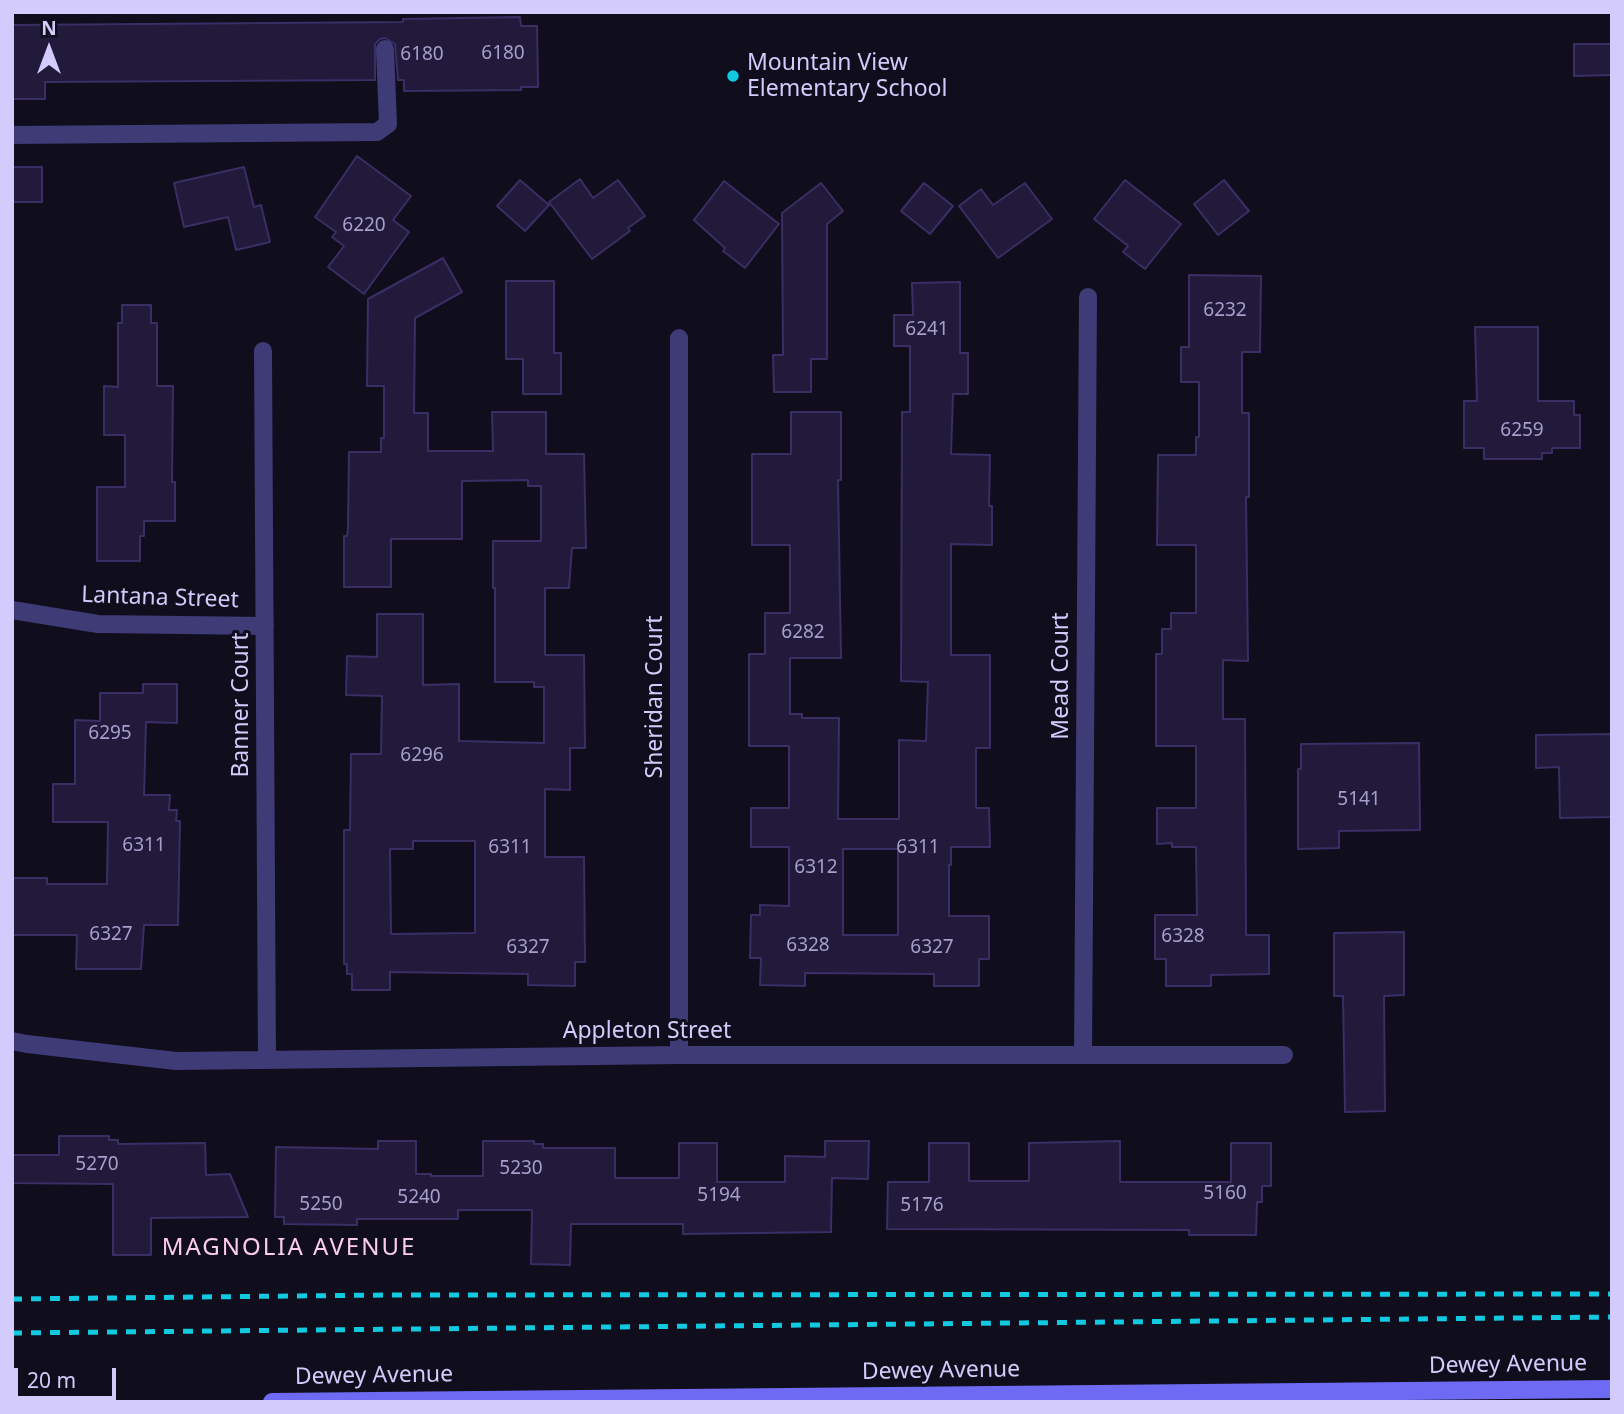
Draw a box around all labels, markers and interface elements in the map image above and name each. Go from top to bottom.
north arrow [14,14,84,84]
text: N [41,15,57,41]
house number: 6180 [481,43,525,65]
house number: 6180 [400,44,444,66]
place label: Mountain View Elementary School [747,49,947,103]
marker: Mountain View Elementary School [725,68,741,84]
house number: 6220 [342,215,386,237]
house number: 6232 [1203,300,1247,322]
house number: 6241 [905,319,949,341]
house number: 6259 [1500,420,1544,442]
street label: Lantana Street [81,581,239,615]
street label: Mead Court [1047,612,1075,740]
street label: Sheridan Court [641,616,669,778]
house number: 6282 [781,622,825,644]
street label: Banner Court [227,632,255,778]
house number: 6295 [88,723,132,745]
house number: 6296 [400,745,444,767]
house number: 5141 [1337,789,1381,811]
house number: 6311 [122,835,166,857]
house number: 6311 [488,837,532,859]
house number: 6311 [896,837,940,859]
house number: 6312 [794,857,838,879]
house number: 6327 [89,924,133,946]
house number: 6328 [1161,926,1205,948]
house number: 6328 [786,935,830,957]
house number: 6327 [506,937,550,959]
house number: 6327 [910,937,954,959]
street label: Appleton Street [563,1017,731,1045]
house number: 5270 [75,1154,119,1176]
house number: 5230 [499,1158,543,1180]
house number: 5160 [1203,1183,1247,1205]
house number: 5194 [697,1185,741,1207]
house number: 5240 [397,1187,441,1209]
house number: 5250 [299,1194,343,1216]
house number: 5176 [900,1195,944,1217]
district label: MAGNOLIA AVENUE [164,1234,414,1262]
street label: Dewey Avenue [1429,1350,1587,1380]
scale bar [18,1354,119,1398]
street label: Dewey Avenue [862,1356,1020,1386]
street label: Dewey Avenue [295,1361,453,1391]
text: 20 m [27,1366,76,1394]

